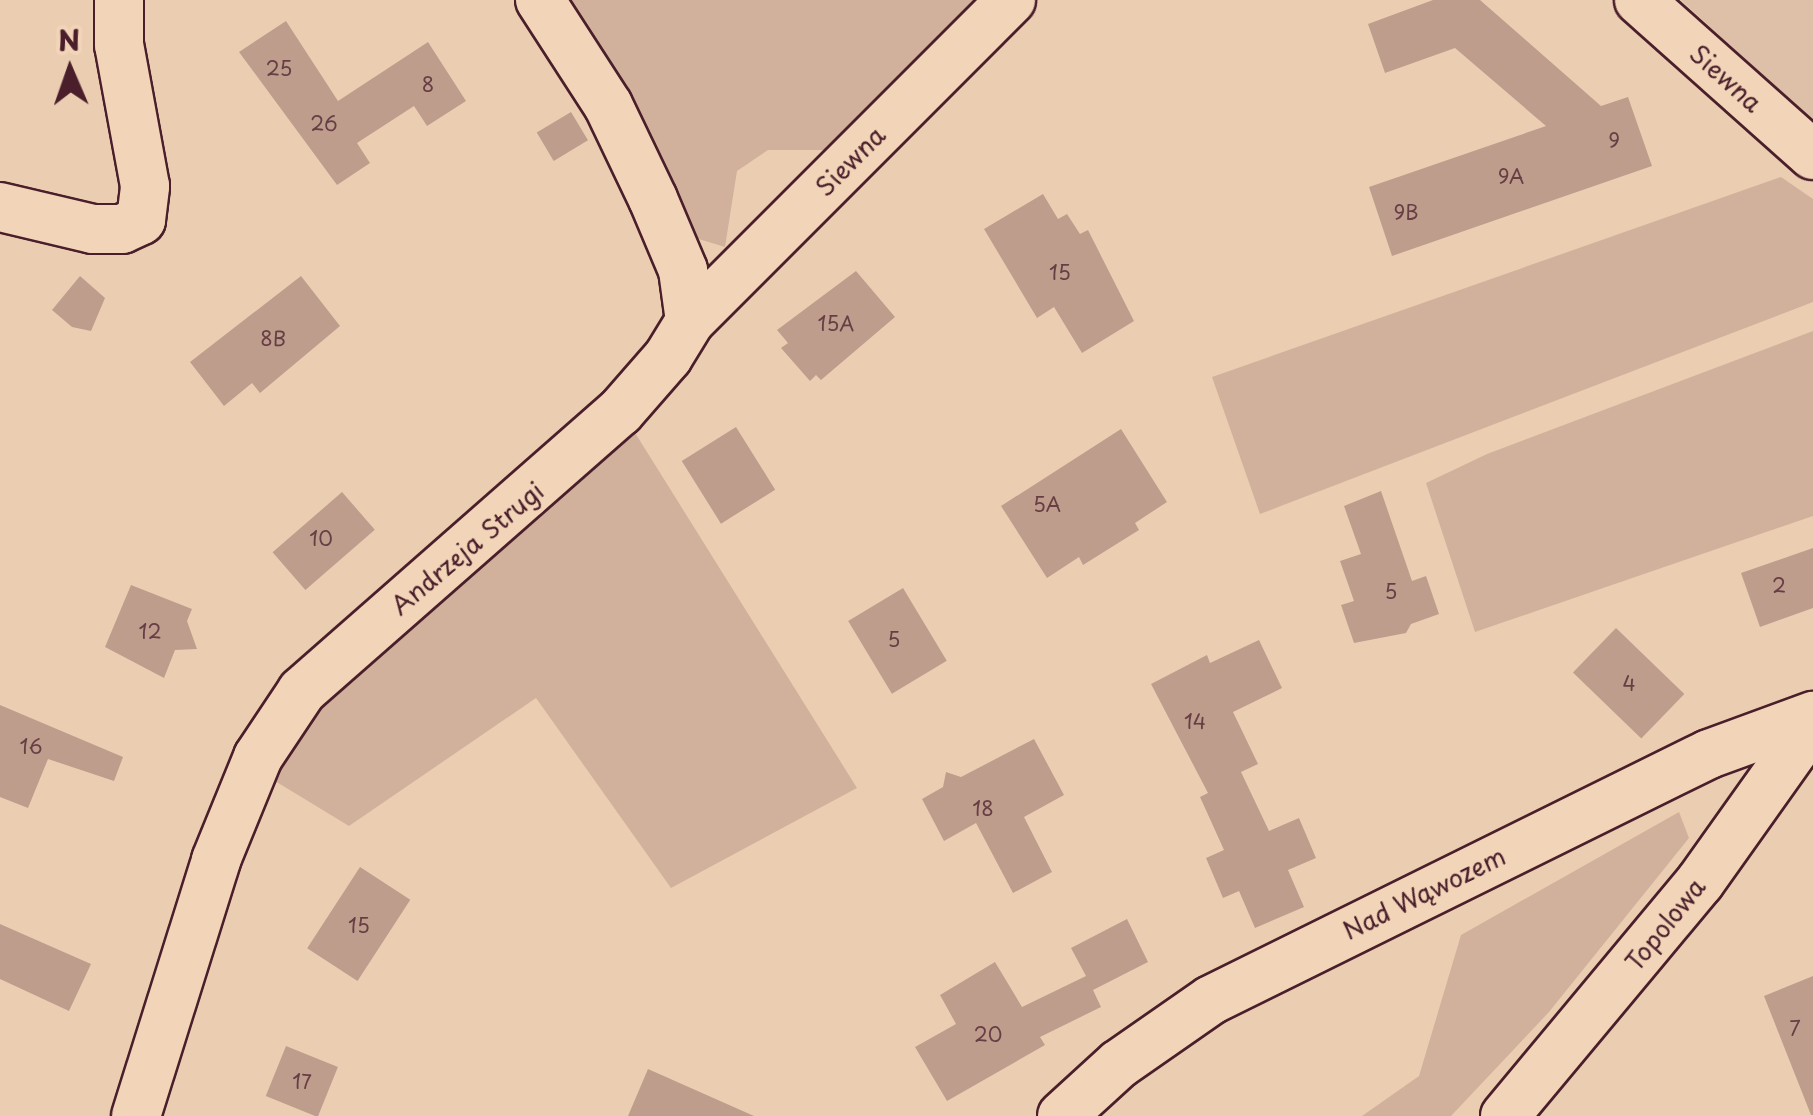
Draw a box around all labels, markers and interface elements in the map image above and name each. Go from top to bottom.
text: N [57,18,81,61]
north arrow [20,20,120,120]
street label: Siewna [1684,38,1768,118]
house number: 25 [266,56,292,80]
house number: 8 [422,72,434,96]
house number: 26 [310,111,338,135]
street label: Siewna [809,120,891,202]
house number: 9 [1608,128,1620,152]
house number: 9A [1498,164,1524,188]
house number: 9B [1394,200,1418,224]
house number: 15 [1049,260,1071,284]
house number: 15A [818,311,854,335]
house number: 8B [260,326,286,350]
street label: Andrzeja Strugi [385,475,549,621]
house number: 5A [1033,492,1061,516]
house number: 10 [309,526,333,550]
house number: 2 [1772,573,1786,597]
house number: 5 [1385,579,1397,603]
house number: 12 [138,619,162,643]
house number: 5 [888,627,900,651]
house number: 4 [1622,671,1636,695]
house number: 14 [1184,709,1206,733]
house number: 16 [20,734,42,758]
house number: 18 [972,796,994,820]
street label: Nad Wąwozem [1337,840,1511,946]
street label: Topolowa [1619,872,1711,976]
house number: 15 [348,913,370,937]
house number: 7 [1789,1016,1801,1040]
house number: 20 [974,1022,1002,1046]
house number: 17 [292,1069,312,1093]

